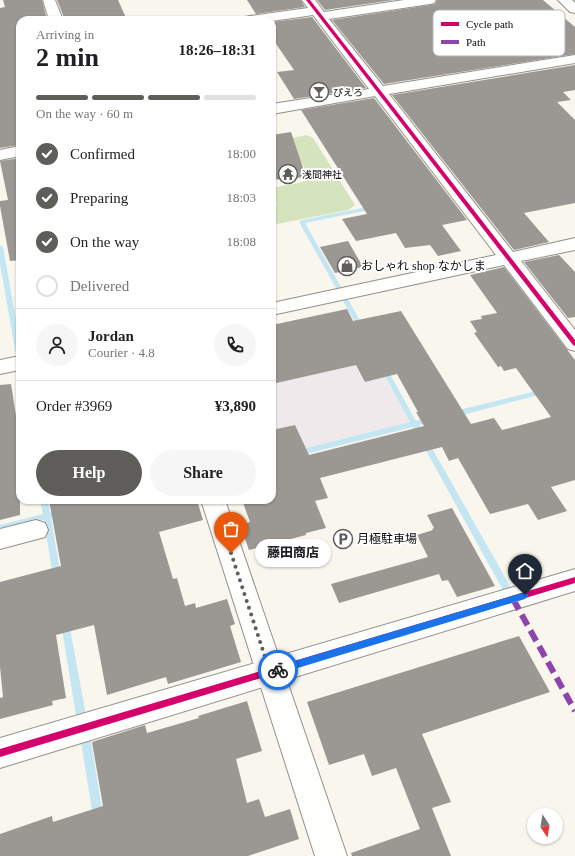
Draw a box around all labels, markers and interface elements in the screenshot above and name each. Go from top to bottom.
legend [433,10,565,56]
text: Cycle path [466,18,514,30]
text: Arriving in [36,27,94,42]
text: Path [466,36,486,48]
text: 18:26–18:31 [179,42,256,58]
text: 2 min [36,43,99,72]
bar icon: ぴえろ [308,81,330,103]
place label: ぴえろ [333,87,363,98]
text: On the way · 60 m [36,106,133,121]
icon: check [36,143,58,165]
text: Confirmed [70,146,135,162]
text: 18:00 [226,146,256,161]
temple icon: 浅間神社 [277,163,299,185]
place label: 浅間神社 [302,169,342,180]
icon: check [36,187,58,209]
text: Preparing [70,190,128,206]
text: 18:03 [226,190,256,205]
icon: check [36,231,58,253]
text: On the way [70,234,139,250]
text: 18:08 [226,234,256,249]
shop icon: おしゃれ shop なかしま [336,255,358,277]
place label: おしゃれ shop なかしま [361,259,486,273]
text: Delivered [70,278,129,294]
button: person [36,324,78,366]
button: phone [214,324,256,366]
text: Jordan [88,328,134,344]
text: Courier · 4.8 [88,345,155,360]
text: Order #3969 [36,398,112,414]
text: ¥3,890 [215,398,256,414]
button: Help [36,450,142,496]
button: Share [150,450,256,496]
pin [214,512,248,553]
icon: bag [220,518,242,540]
parking icon: 月極駐車場 [332,528,354,550]
place label: 月極駐車場 [357,532,417,546]
callout: 藤田商店 [255,539,331,567]
text: 藤田商店 [267,545,319,560]
pin [508,554,542,595]
icon: home [514,560,536,582]
courier [258,650,298,690]
icon: bike [267,659,289,681]
north arrow [527,808,563,844]
map controls [527,808,563,844]

